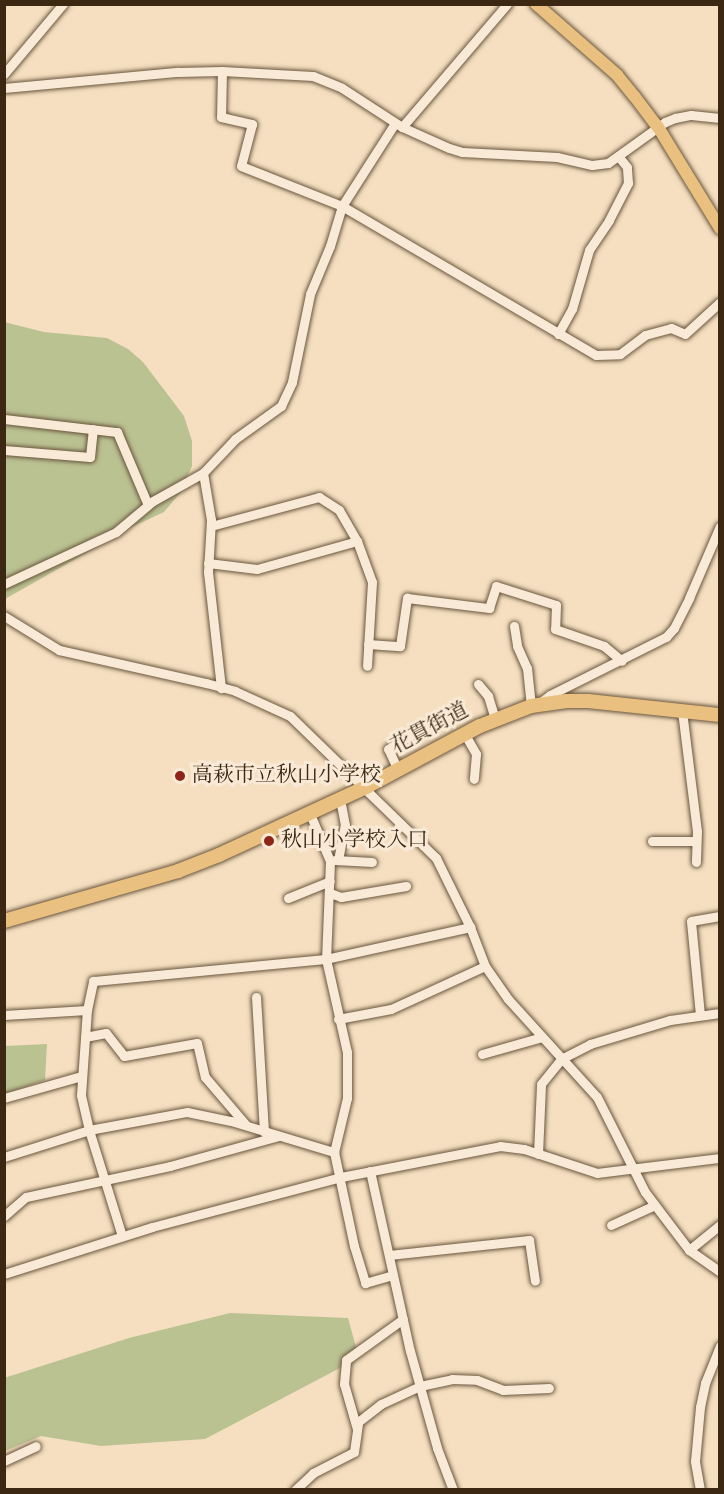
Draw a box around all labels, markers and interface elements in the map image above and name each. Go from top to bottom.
street label: 花貫街道 [387,698,473,760]
place label: 高萩市立秋山小学校 [192,763,381,789]
marker: 高萩市立秋山小学校 [173,769,187,783]
place label: 秋山小学校入口 [281,828,428,854]
marker: 秋山小学校入口 [262,834,276,848]

